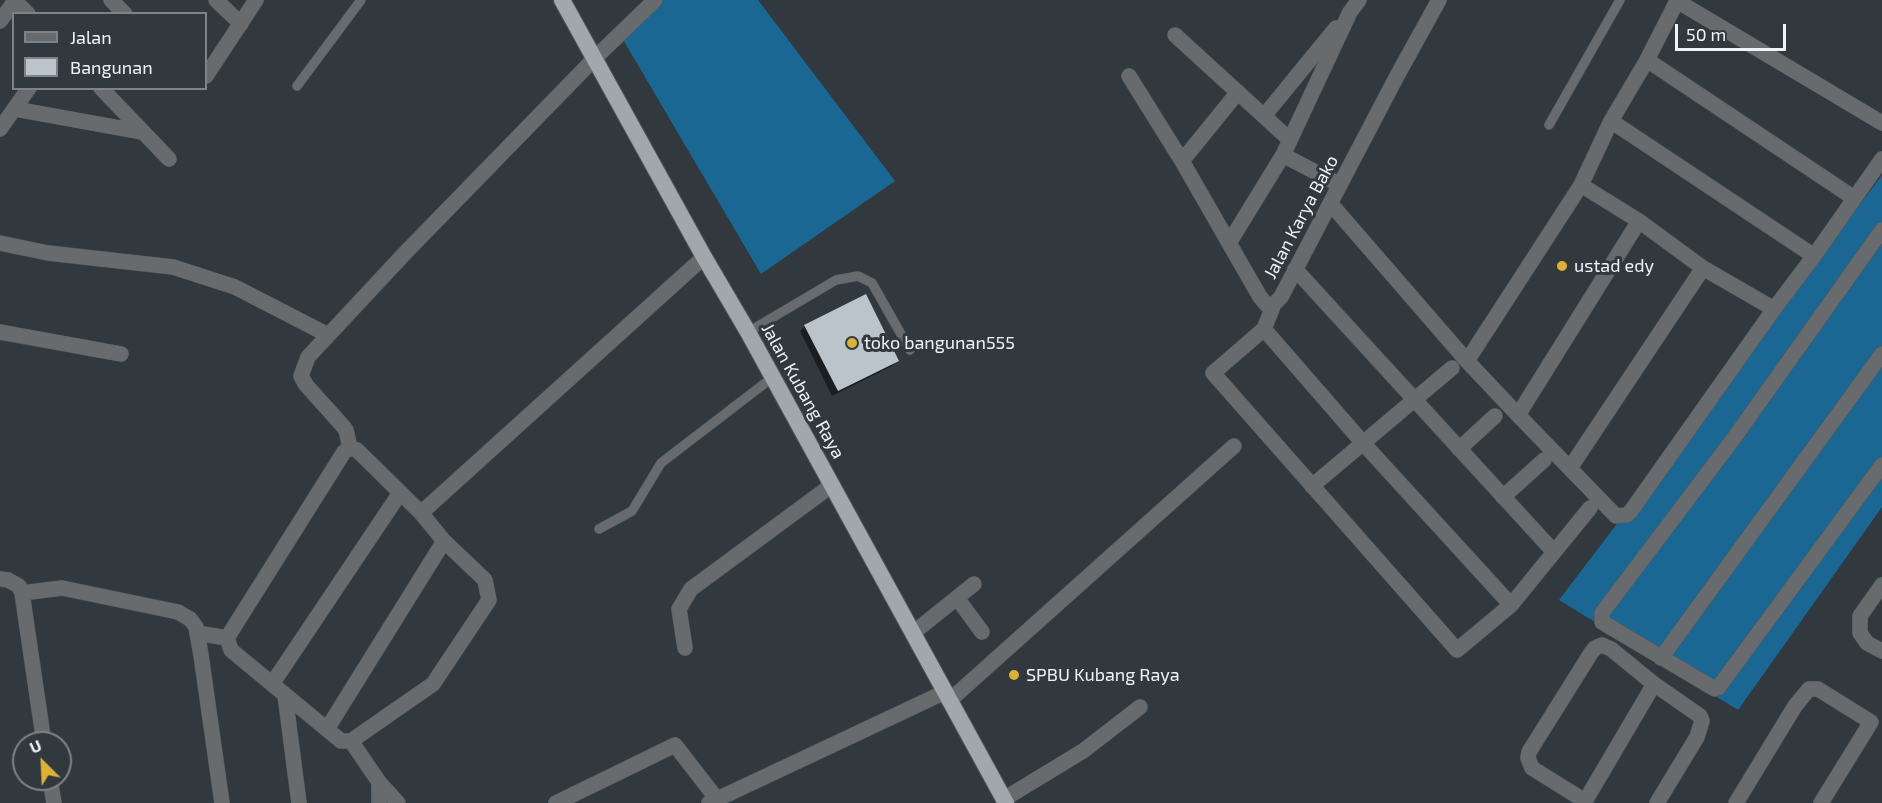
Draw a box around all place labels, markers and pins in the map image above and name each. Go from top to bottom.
place label: ustad edy [1574,255,1654,277]
marker: ustad edy [1555,259,1569,273]
place label: toko bangunan555 [864,332,1015,354]
marker: toko bangunan555 [845,336,859,350]
place label: SPBU Kubang Raya [1026,664,1180,686]
marker: SPBU Kubang Raya [1007,668,1021,682]

